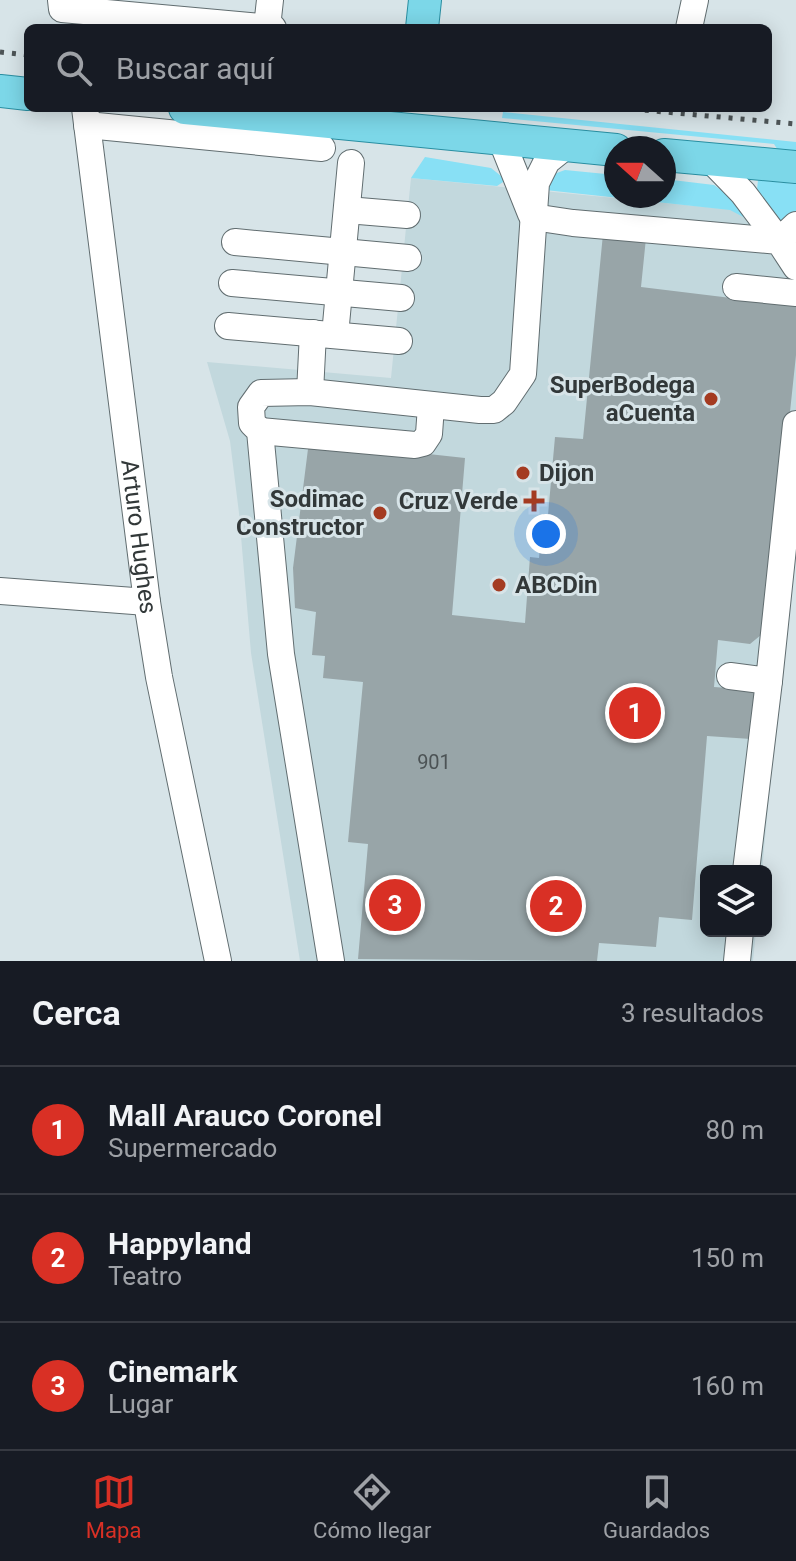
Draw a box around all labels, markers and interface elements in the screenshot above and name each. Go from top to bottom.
search box [24,24,772,112]
icon: search [52,46,96,90]
text: Buscar aquí [116,51,274,86]
north arrow [604,136,676,208]
place label: SuperBodega aCuenta [550,371,695,427]
marker: SuperBodega aCuenta [702,390,720,408]
street label: Arturo Hughes [115,458,163,616]
place label: Dijon [539,459,594,487]
marker: Dijon [514,464,532,482]
place label: Sodimac Constructor [236,485,364,541]
place label: Cruz Verde [399,487,518,515]
marker: Cruz Verde [525,492,543,510]
marker: Sodimac Constructor [371,504,389,522]
your location [526,514,566,554]
place label: ABCDin [515,571,598,599]
marker: ABCDin [490,576,508,594]
pin: 1 [609,683,661,743]
house number: 901 [417,750,451,774]
map controls [700,865,772,937]
button: layers [700,865,772,937]
pin: 3 [369,875,421,935]
pin: 2 [530,876,582,936]
text: Cerca [32,993,121,1033]
text: 3 resultados [621,998,764,1028]
text: Mall Arauco Coronel [108,1098,382,1133]
text: 1 [51,1115,65,1145]
text: 80 m [706,1115,764,1145]
text: Supermercado [108,1133,277,1163]
text: Happyland [108,1226,252,1261]
text: 2 [51,1243,65,1273]
text: 150 m [691,1243,764,1273]
text: Teatro [108,1261,182,1291]
text: Cinemark [108,1354,238,1389]
text: 3 [51,1371,65,1401]
text: 160 m [691,1371,764,1401]
text: Lugar [108,1389,173,1419]
tab: Mapa [86,1470,141,1543]
tab: Cómo llegar [313,1470,431,1543]
tab: Guardados [603,1470,710,1543]

